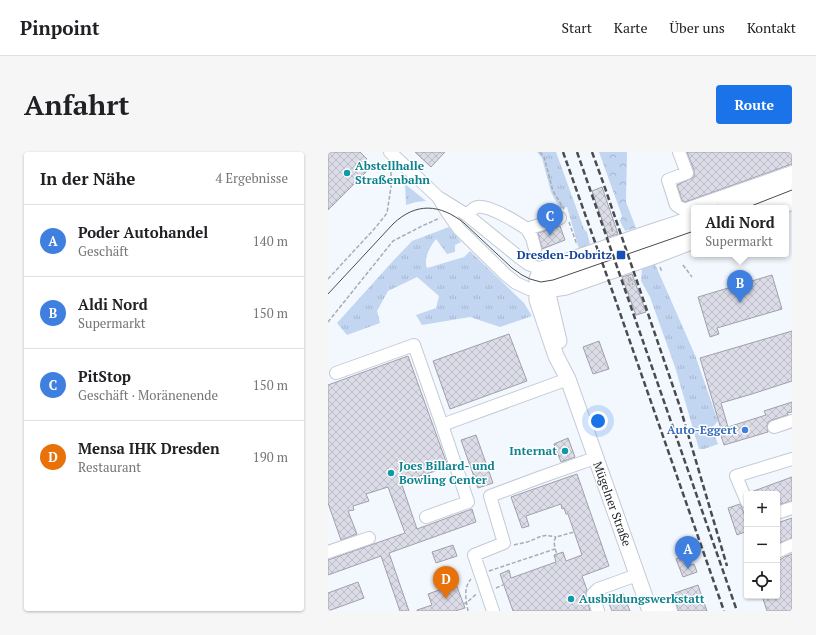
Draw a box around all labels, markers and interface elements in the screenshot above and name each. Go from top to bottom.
text: Pinpoint [20,15,100,40]
text: Start [562,18,592,37]
text: Karte [614,18,648,37]
text: Über uns [670,18,725,37]
text: Kontakt [747,18,796,37]
button: Route [716,85,792,124]
text: Anfahrt [24,86,130,123]
place label: Abstellhalle Straßenbahn [355,158,430,187]
text: In der Nähe [40,167,135,190]
marker: Abstellhalle Straßenbahn [342,168,352,178]
text: 4 Ergebnisse [215,169,288,187]
pin: C [537,203,563,236]
popup [691,205,789,257]
text: Aldi Nord [705,212,775,232]
text: Poder Autohandel [78,222,208,242]
text: A [48,232,58,250]
text: 140 m [253,232,288,250]
text: Supermarkt [705,232,773,250]
text: Geschäft [78,242,129,260]
place label: Dresden-Dobritz [517,247,612,262]
marker: Dresden-Dobritz [615,249,627,261]
pin: B [727,270,753,303]
text: Aldi Nord [78,294,148,314]
text: B [49,304,57,322]
text: 150 m [253,304,288,322]
text: Supermarkt [78,314,146,332]
text: PitStop [78,366,131,386]
text: C [49,376,57,394]
text: 150 m [253,376,288,394]
text: Geschäft · Moränenende [78,386,218,404]
your location [588,411,608,431]
place label: Auto-Eggert [667,422,737,437]
marker: Auto-Eggert [740,425,750,435]
text: Mensa IHK Dresden [78,438,220,458]
place label: Internat [509,443,557,458]
marker: Internat [560,446,570,456]
text: D [48,448,58,466]
text: 190 m [253,448,288,466]
text: Restaurant [78,458,141,476]
place label: Joes Billard- und Bowling Center [399,458,495,487]
street label: Mügelner Straße [590,459,635,548]
marker: Joes Billard- und Bowling Center [386,468,396,478]
map controls [744,491,780,599]
button: + [744,491,780,527]
button: − [744,527,780,563]
pin: A [675,536,701,569]
button: locate [744,563,780,599]
pin: D [433,566,459,599]
place label: Ausbildungswerkstatt [579,591,705,606]
marker: Ausbildungswerkstatt [566,594,576,604]

